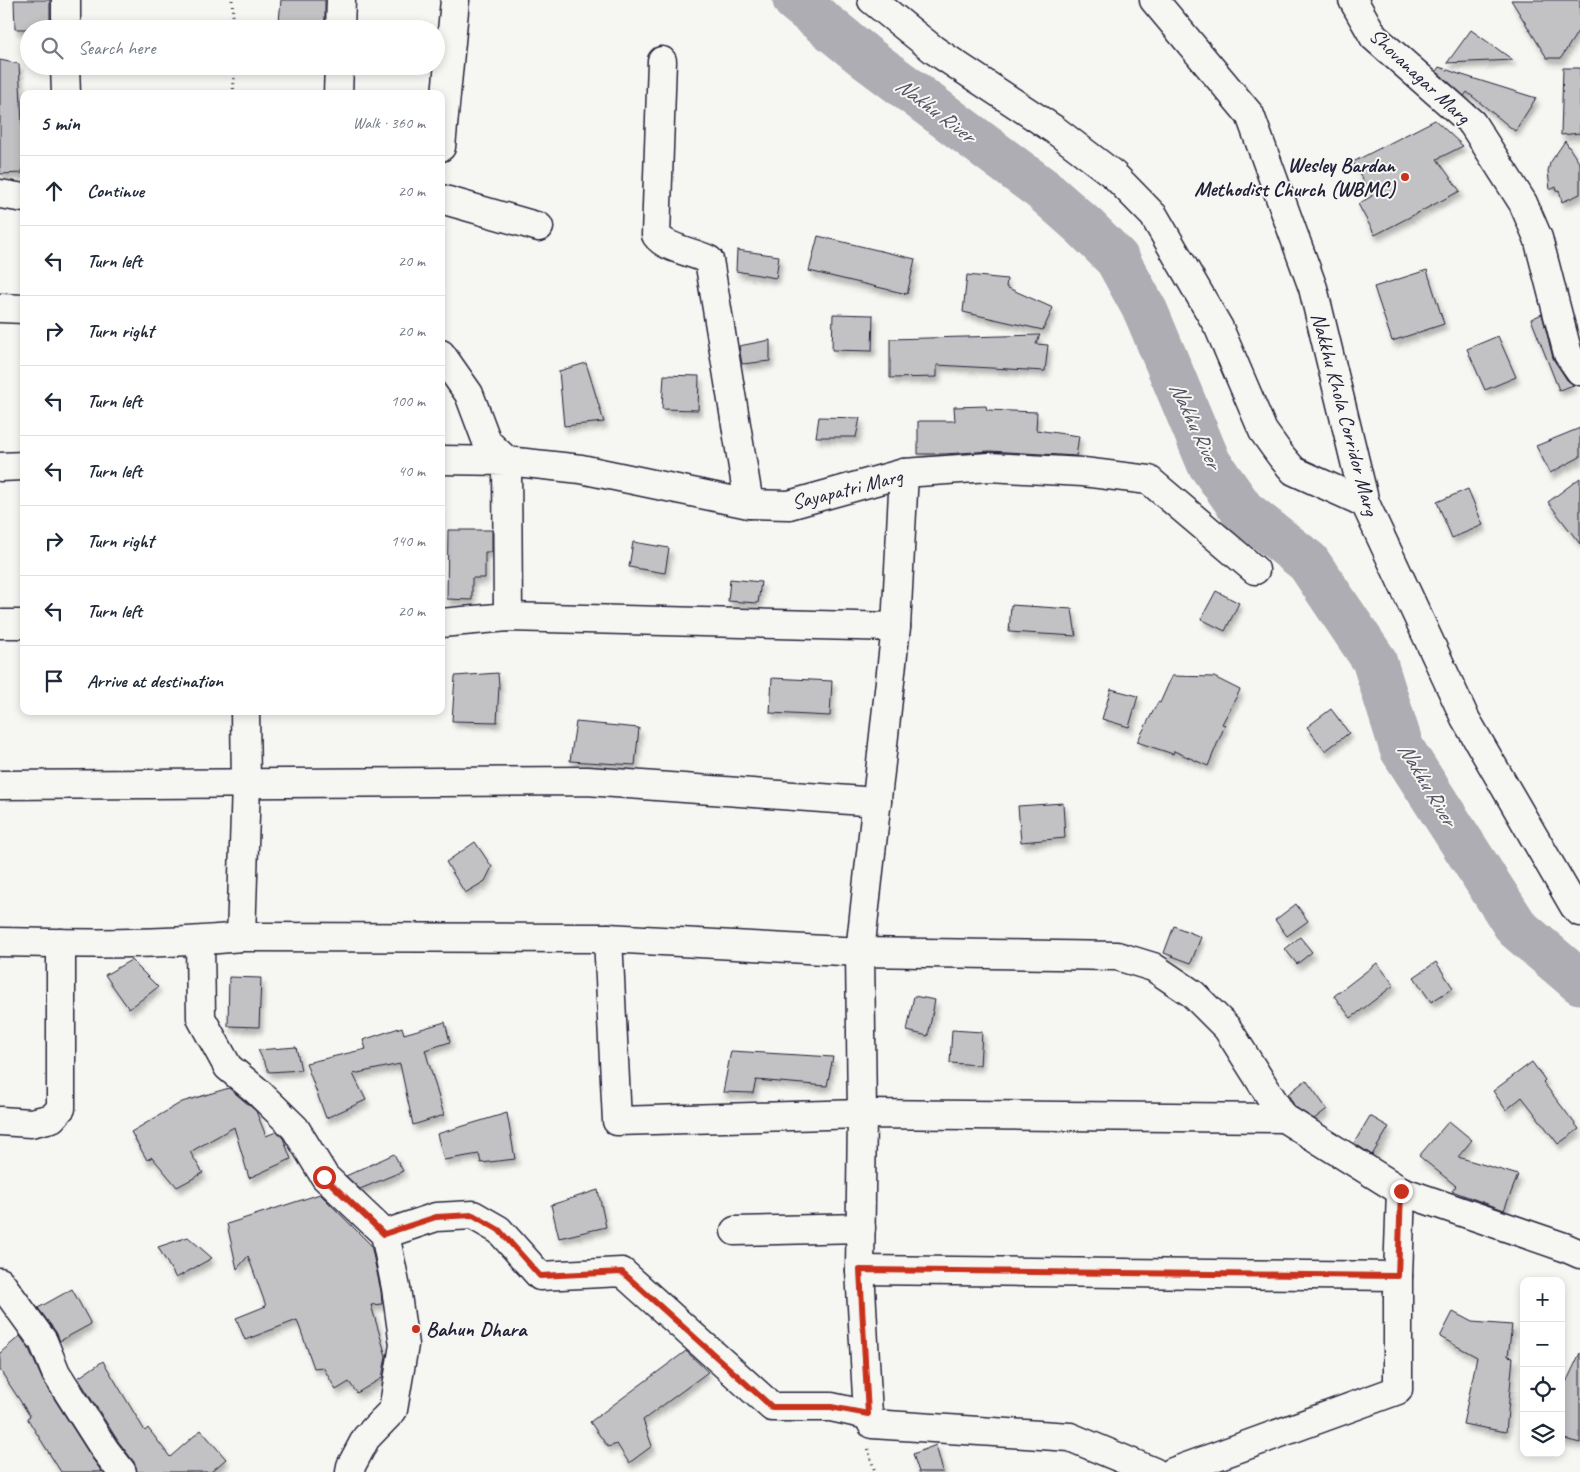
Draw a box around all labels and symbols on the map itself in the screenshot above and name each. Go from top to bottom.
street label: Shovanagar Marg [1364,22,1477,131]
water label: Nakhu River [890,71,983,151]
place label: Wesley Bardan Methodist Church (WBMC) [1194,152,1397,202]
marker: Wesley Bardan Methodist Church (WBMC) [1399,171,1411,183]
street label: Nakkhu Khola Corridor Marg [1305,310,1385,520]
water label: Nakhu River [1163,378,1229,476]
street label: Sayapatri Marg [789,462,906,515]
water label: Nakhu River [1391,737,1465,834]
route start [313,1166,336,1189]
route end [1390,1180,1413,1203]
place label: Bahun Dhara [426,1316,528,1342]
marker: Bahun Dhara [410,1323,422,1335]

